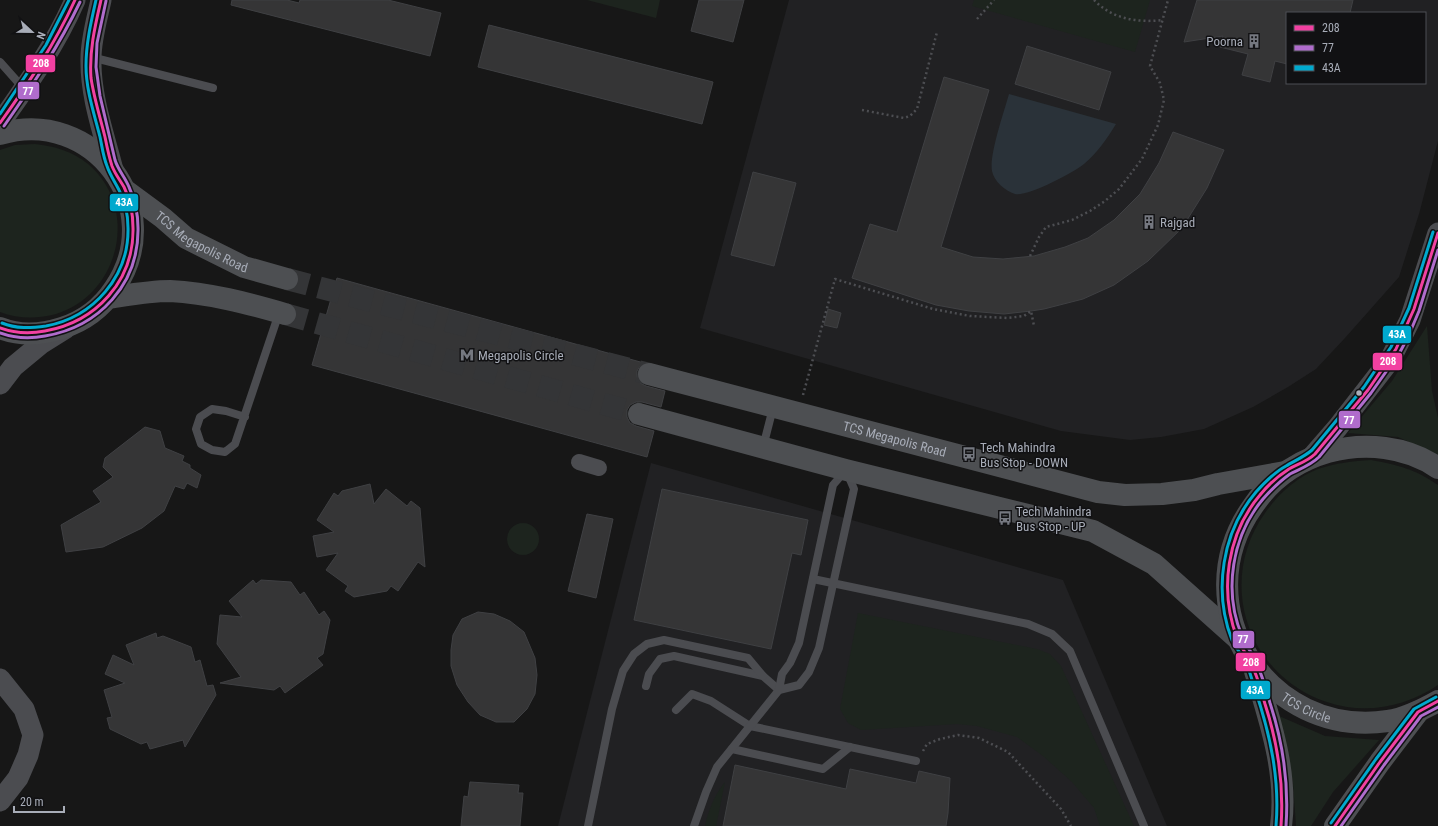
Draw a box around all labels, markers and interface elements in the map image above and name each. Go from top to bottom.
north arrow [12,12,52,52]
legend [1286,12,1426,84]
text: 208 [1322,21,1340,35]
text: N [33,30,48,41]
building icon: Poorna [1246,33,1262,49]
place label: Poorna [1206,34,1243,49]
text: 77 [1322,41,1334,55]
line badge: 208 [25,54,56,73]
text: 208 [33,57,50,70]
text: 43A [1322,61,1341,75]
line badge: 77 [17,81,40,100]
text: 77 [22,85,34,98]
line badge: 43A [109,193,139,212]
text: 43A [115,196,133,209]
street label: TCS Megapolis Road [153,208,249,275]
building icon: Rajgad [1141,214,1157,230]
place label: Rajgad [1160,215,1195,230]
line badge: 43A [1382,325,1412,344]
text: 43A [1388,328,1406,341]
metro station icon: Megapolis Circle [459,347,475,363]
place label: Megapolis Circle [478,348,564,363]
line badge: 208 [1372,352,1403,371]
text: 208 [1380,355,1397,368]
unlabelled marker [1354,388,1364,398]
line badge: 77 [1338,410,1361,429]
text: 77 [1343,414,1355,427]
street label: TCS Megapolis Road [841,418,948,459]
place label: Tech Mahindra Bus Stop - DOWN [980,440,1068,470]
bus stop icon: Tech Mahindra Bus Stop - DOWN [961,446,977,462]
place label: Tech Mahindra Bus Stop - UP [1016,504,1092,534]
bus stop icon: Tech Mahindra Bus Stop - UP [997,510,1013,526]
line badge: 77 [1232,630,1255,649]
text: 77 [1237,633,1249,646]
line badge: 208 [1235,652,1266,672]
text: 208 [1243,656,1260,669]
line badge: 43A [1240,680,1271,700]
text: 43A [1246,684,1264,697]
street label: TCS Circle [1279,689,1333,725]
scale bar [14,788,64,814]
text: 20 m [20,795,44,809]

